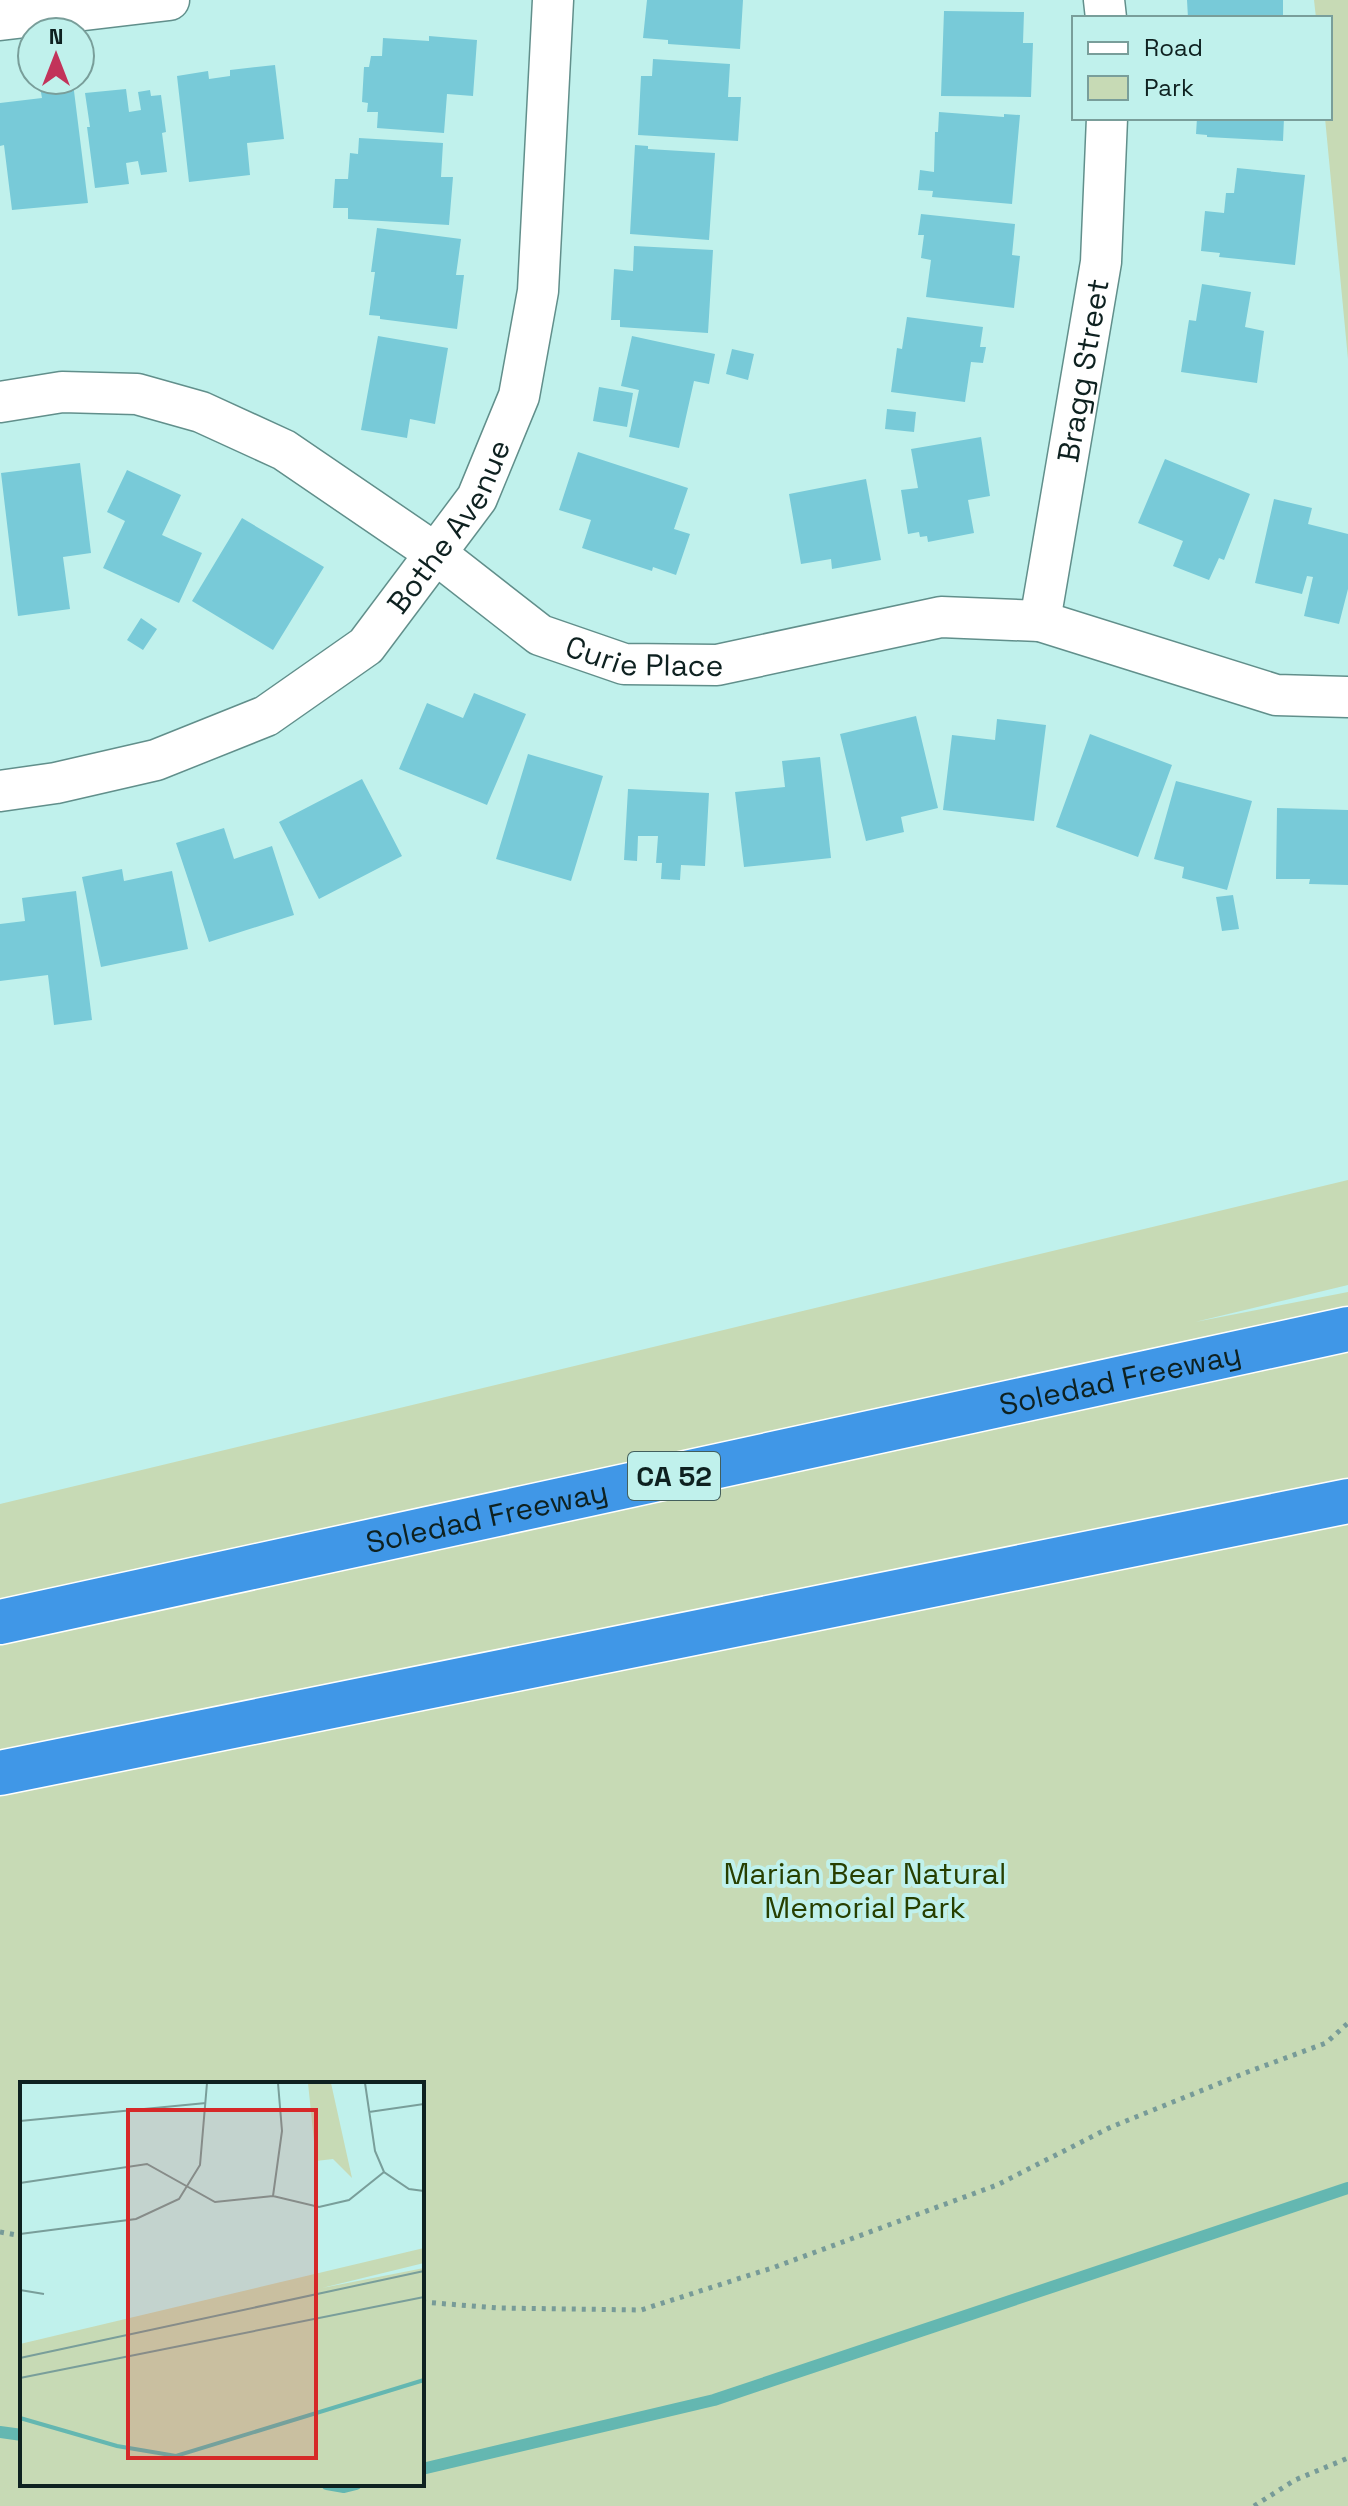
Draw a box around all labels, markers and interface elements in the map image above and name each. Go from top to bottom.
north arrow [16,16,96,96]
legend [1072,16,1332,120]
text: N [49,22,63,50]
text: Road [1144,32,1203,63]
text: Park [1144,72,1194,103]
street label: Bragg Street [1048,276,1117,465]
street label: Bothe Avenue [378,433,519,621]
street label: Curie Place [561,626,724,685]
street label: Soledad Freeway [995,1333,1244,1424]
road number: CA 52 [628,1452,720,1500]
street label: Soledad Freeway [362,1471,611,1561]
park label: Marian Bear Natural Memorial Park [724,1854,1006,1927]
inset map [20,2082,424,2486]

